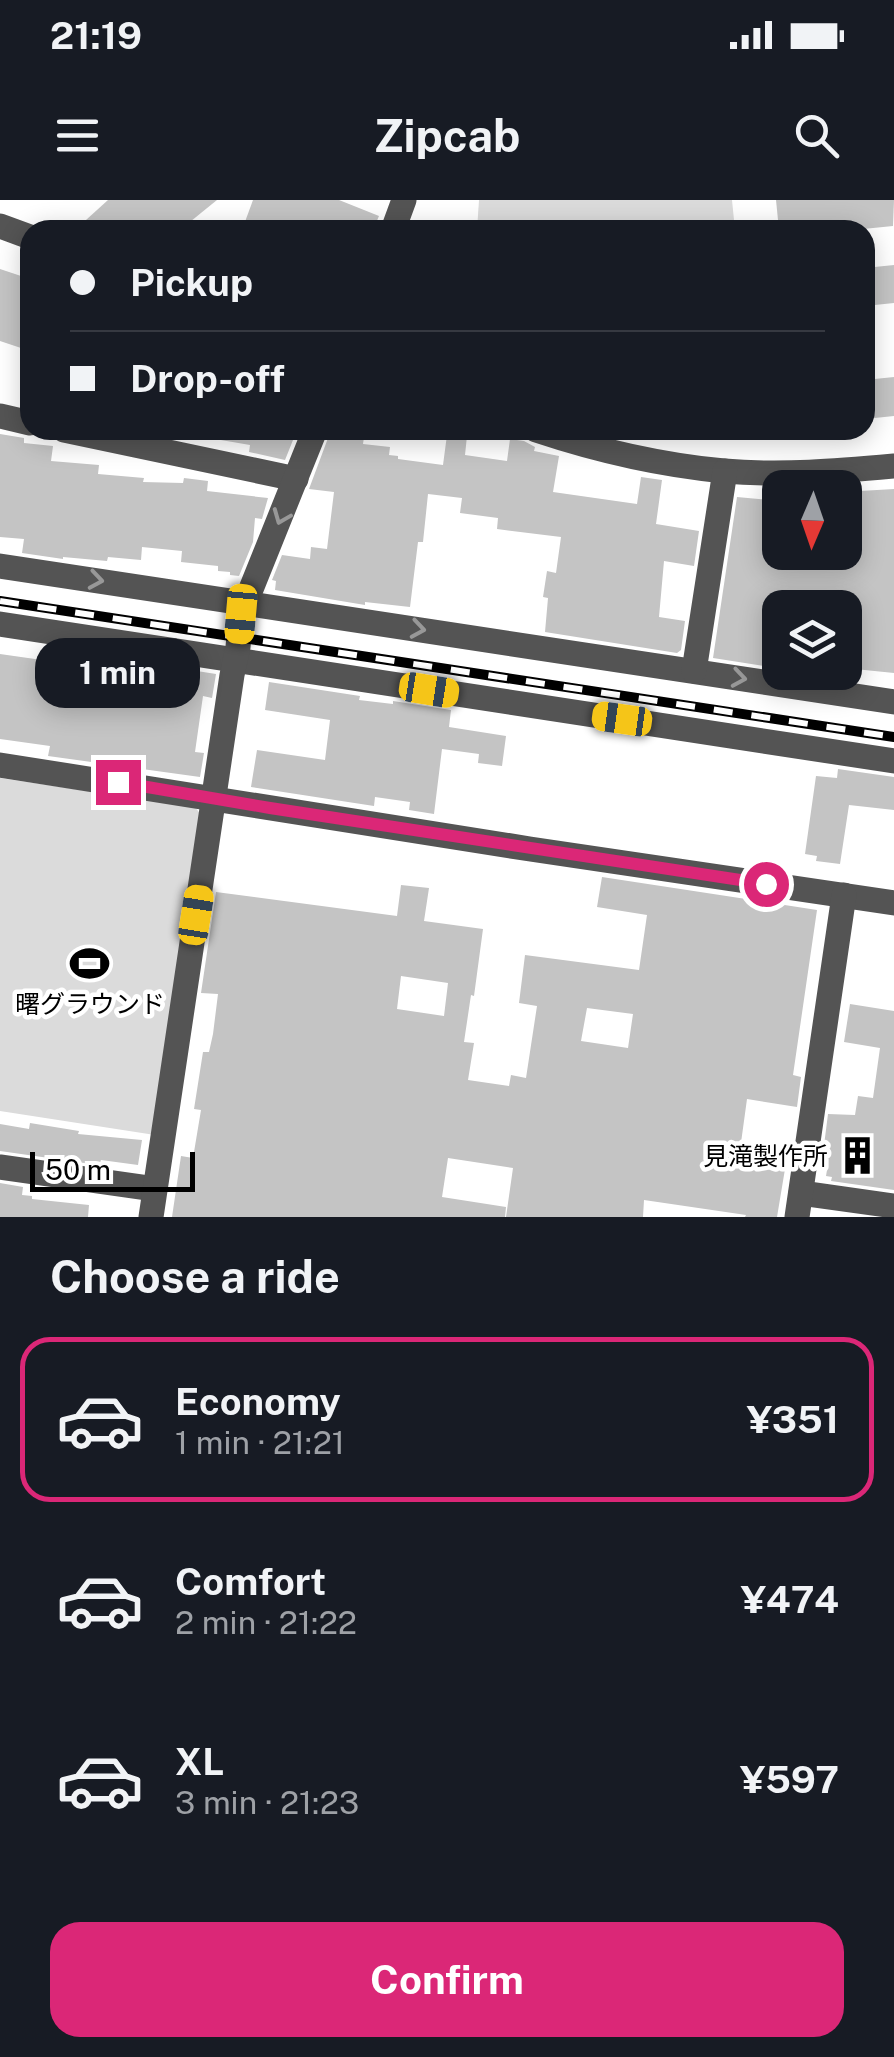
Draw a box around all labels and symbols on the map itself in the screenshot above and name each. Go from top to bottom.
north arrow [762,470,862,570]
one-way arrow [272,507,292,524]
one-way arrow [88,569,105,590]
car [223,583,259,645]
one-way arrow [409,617,426,638]
callout: 1 min [36,637,200,707]
one-way arrow [731,666,747,687]
car [397,670,461,710]
car [590,700,654,738]
route end [96,760,141,805]
route start [744,862,789,907]
car [176,883,216,947]
sports icon: 曙グラウンド [69,942,111,984]
place label: 曙グラウンド [15,989,165,1019]
building icon: 見滝製作所 [837,1135,879,1177]
place label: 見滝製作所 [703,1141,828,1171]
scale bar [30,1147,195,1191]

